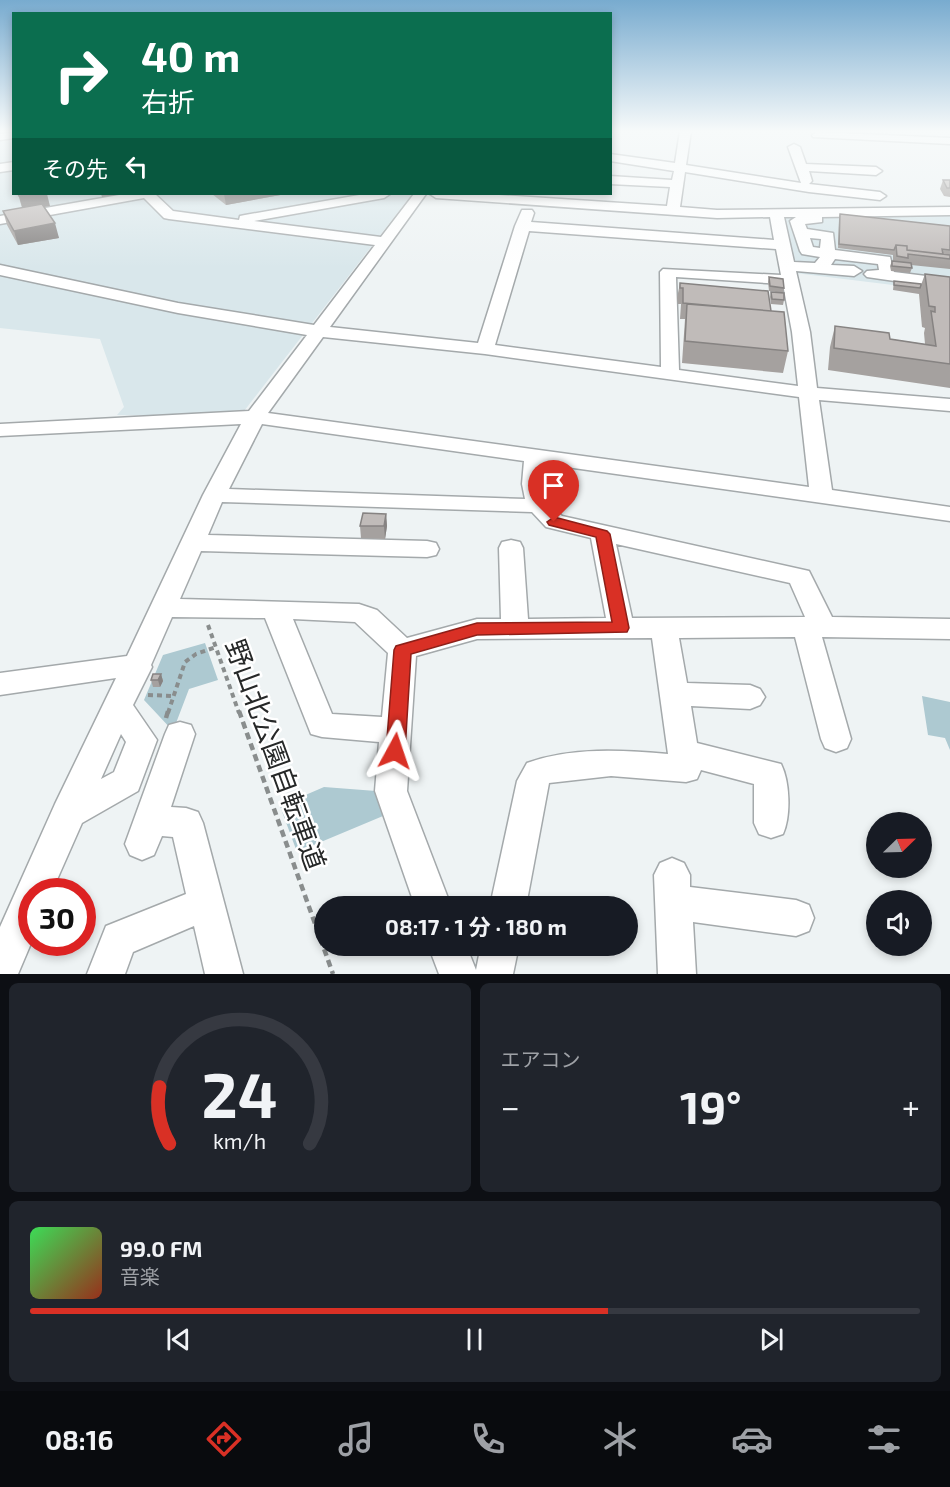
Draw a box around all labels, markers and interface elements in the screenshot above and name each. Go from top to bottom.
text: 40 m [141,30,240,80]
icon: right [42,36,120,114]
text: 右折 [141,85,195,117]
icon: left [120,150,153,183]
text: その先 [42,155,108,181]
pin [528,460,579,522]
icon: arrive [537,469,570,502]
street label: 野山北公園自転車道 [220,635,333,874]
position arrow [363,719,427,783]
north arrow [866,812,932,878]
map controls [866,812,932,956]
speed limit sign: 30 [18,878,96,956]
button: sound [866,890,932,956]
text: 08:17 · 1 分 · 180 m [385,913,567,939]
text: エアコン [501,1047,581,1071]
text: 24 [202,1056,278,1131]
text: 19° [680,1079,742,1133]
text: − [501,1086,520,1126]
text: + [902,1086,920,1126]
text: km/h [213,1129,266,1154]
text: 99.0 FM [120,1235,202,1261]
text: 音楽 [120,1264,160,1288]
icon: previous [162,1323,195,1356]
icon: pause [458,1323,491,1356]
icon: next [755,1323,788,1356]
icon: directions [203,1418,245,1460]
icon: music [335,1418,377,1460]
icon: phone [467,1418,509,1460]
icon: climate [599,1418,641,1460]
icon: car [731,1418,773,1460]
icon: filters [863,1418,905,1460]
text: 08:16 [45,1423,113,1455]

